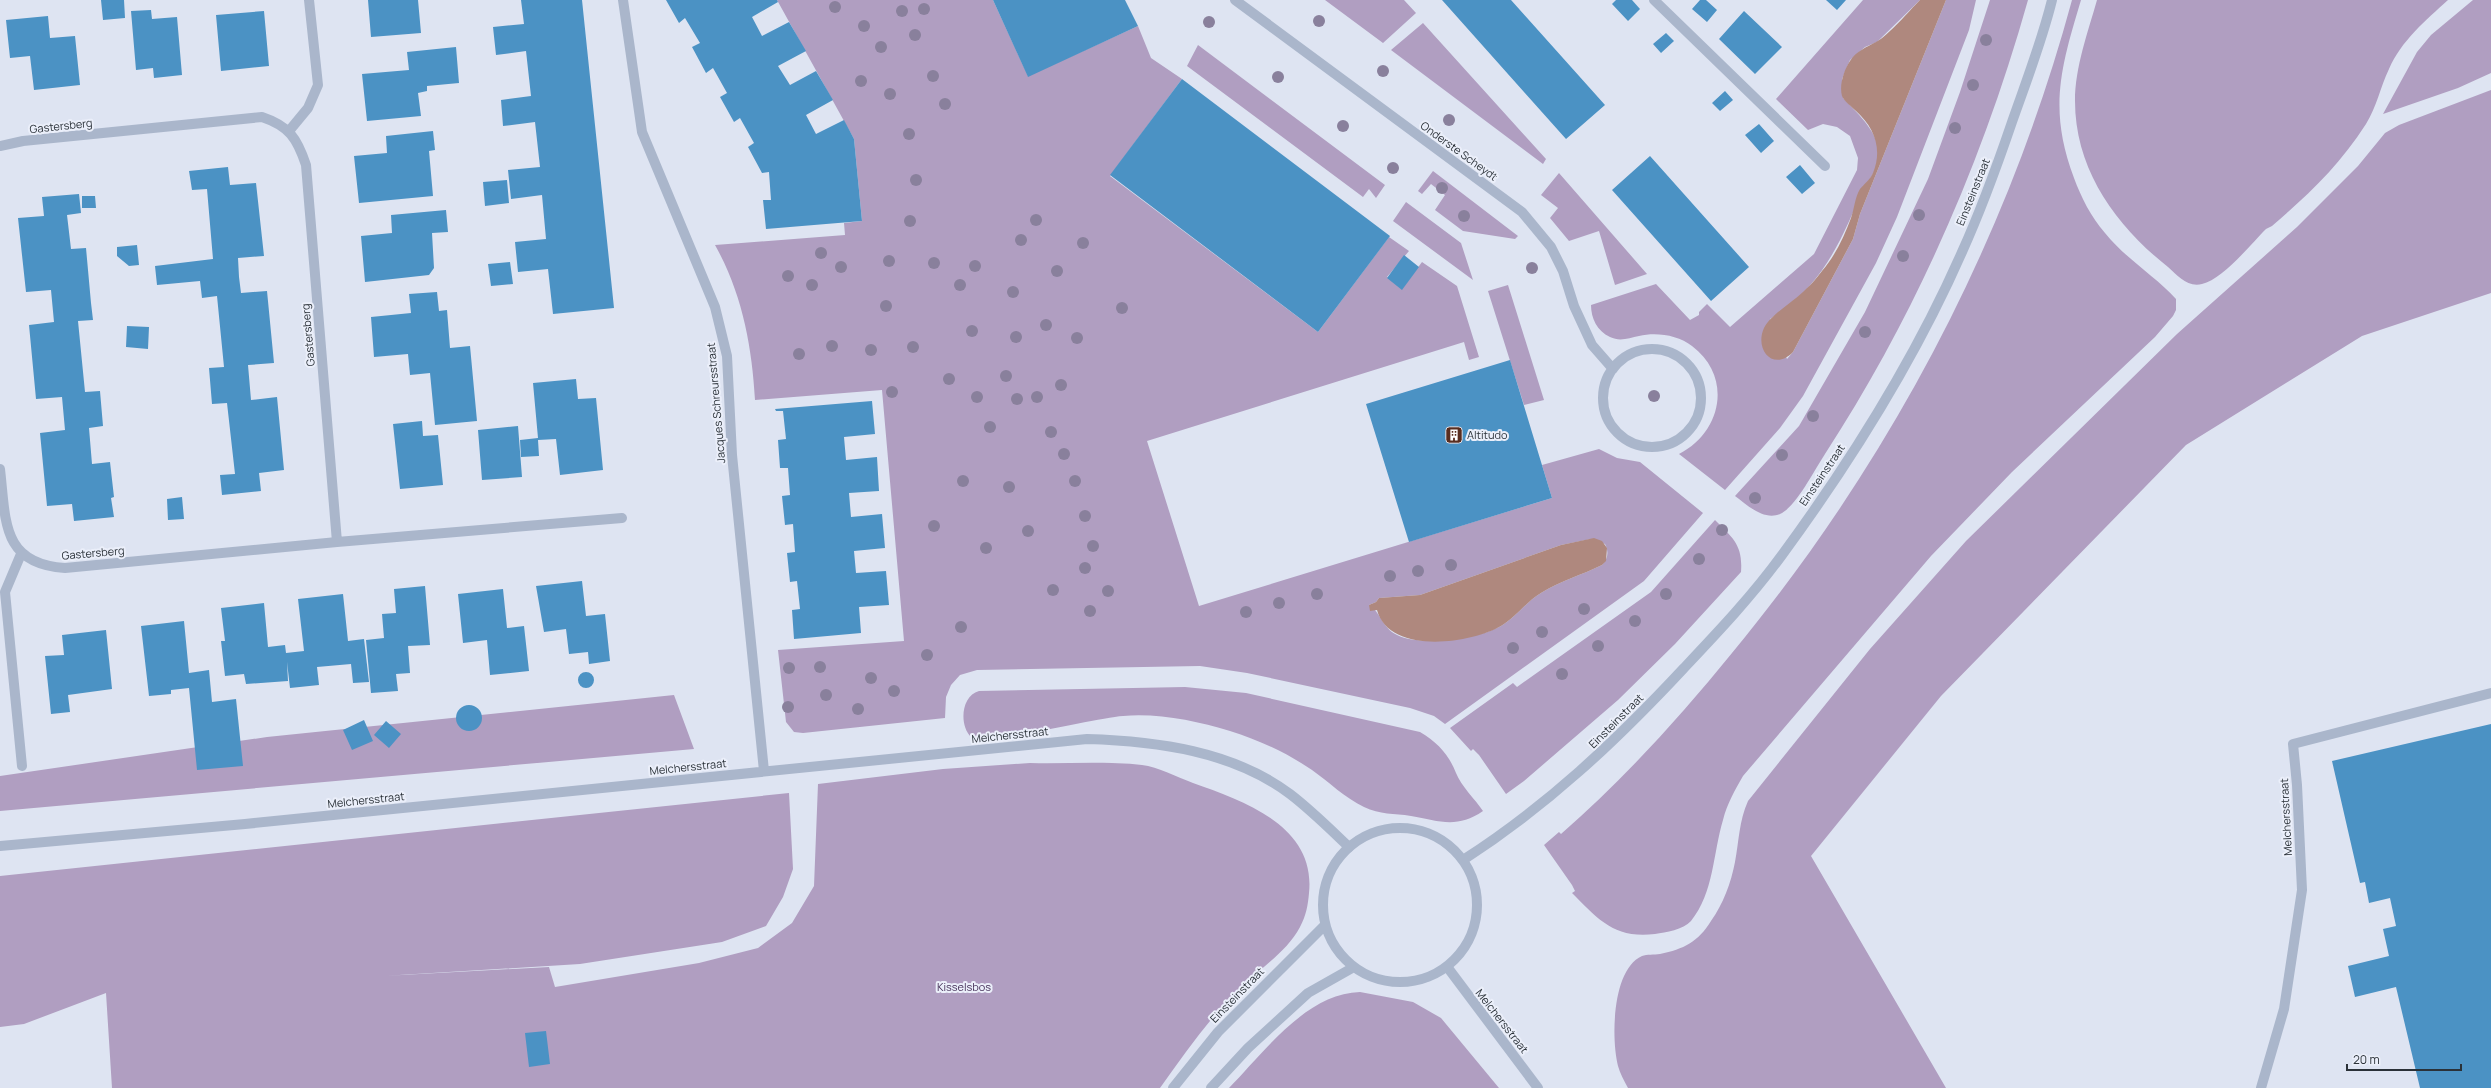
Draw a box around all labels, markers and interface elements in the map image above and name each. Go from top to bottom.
street label: Gastersberg [29,115,93,136]
street label: Onderste Scheydt [1418,117,1501,184]
street label: Einsteinstraat [1952,156,1993,228]
street label: Gastersberg [297,303,318,367]
street label: Jacques Schreursstraat [703,342,728,464]
building icon: Altitudo [1444,425,1464,445]
place label: Altitudo [1467,427,1508,442]
street label: Einsteinstraat [1795,441,1848,509]
street label: Gastersberg [61,542,125,563]
street label: Einsteinstraat [1585,690,1646,751]
street label: Melchersstraat [971,723,1049,746]
street label: Melchersstraat [649,755,727,778]
street label: Melchersstraat [2276,778,2295,856]
street label: Melchersstraat [327,788,405,811]
street label: Einsteinstraat [1206,964,1267,1026]
park label: Kisselsbos [937,979,991,994]
street label: Melchersstraat [1473,986,1532,1056]
scale bar [2347,1046,2461,1072]
text: 20 m [2353,1051,2380,1068]

